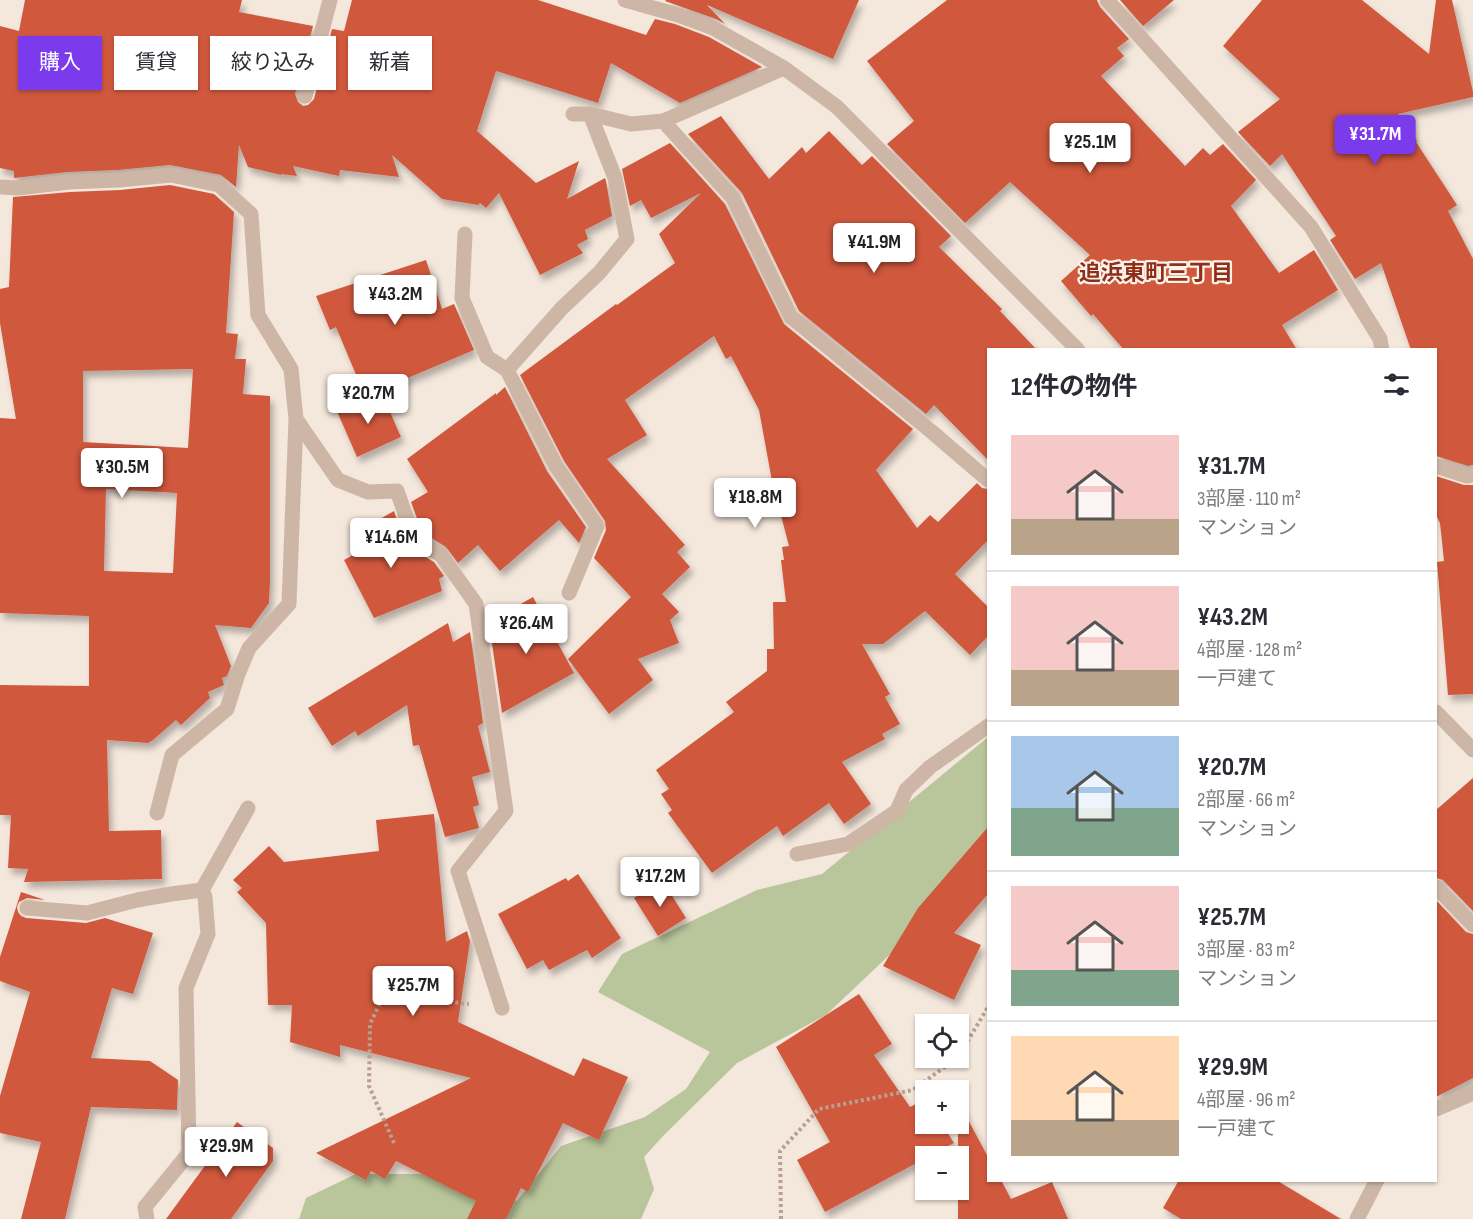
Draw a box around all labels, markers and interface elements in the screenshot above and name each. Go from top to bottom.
chip: 購入 [18,36,102,90]
chip: 賃貸 [114,36,198,90]
chip: 絞り込み [210,36,336,90]
chip: 新着 [348,36,432,90]
pin: ¥31.7M [1326,115,1424,166]
text: ¥31.7M [1349,122,1401,146]
pin: ¥25.1M [1041,123,1139,174]
text: ¥25.1M [1064,130,1116,154]
pin: ¥41.9M [825,223,923,274]
text: ¥41.9M [847,230,901,254]
district label: 追浜東町三丁目 [1079,260,1233,287]
pin: ¥43.2M [346,275,444,326]
text: ¥43.2M [368,282,422,306]
icon: filters [1380,368,1413,401]
text: 12件の物件 [1011,372,1137,403]
pin: ¥20.7M [319,374,417,425]
text: ¥20.7M [341,381,395,405]
pin: ¥30.5M [73,448,171,499]
text: ¥31.7M [1197,451,1266,482]
text: ¥30.5M [95,455,149,479]
icon: home [1059,459,1131,531]
pin: ¥18.8M [706,478,804,529]
text: ¥18.8M [728,485,782,509]
text: 3部屋 · 110 m² [1197,487,1301,511]
text: マンション [1197,516,1297,540]
pin: ¥14.6M [342,518,440,569]
text: ¥14.6M [364,525,418,549]
text: ¥43.2M [1197,602,1268,633]
pin: ¥26.4M [477,604,575,655]
icon: home [1059,610,1131,682]
text: ¥26.4M [499,611,553,635]
text: 4部屋 · 128 m² [1197,638,1302,662]
text: 一戸建て [1197,667,1277,691]
text: ¥20.7M [1197,752,1266,783]
icon: home [1059,760,1131,832]
text: 2部屋 · 66 m² [1197,788,1295,812]
text: マンション [1197,817,1297,841]
pin: ¥17.2M [611,857,709,908]
text: ¥17.2M [634,864,686,888]
text: ¥25.7M [1197,902,1266,933]
icon: home [1059,910,1131,982]
text: 3部屋 · 83 m² [1197,938,1295,962]
pin: ¥25.7M [364,966,462,1017]
text: マンション [1197,967,1297,991]
text: ¥25.7M [387,973,439,997]
map controls [915,1014,969,1200]
button: locate [915,1014,969,1068]
text: ¥29.9M [1197,1052,1268,1083]
icon: home [1059,1060,1131,1132]
button: + [915,1080,969,1134]
text: 4部屋 · 96 m² [1197,1088,1296,1112]
text: 一戸建て [1197,1117,1277,1141]
pin: ¥29.9M [177,1127,275,1178]
text: ¥29.9M [199,1134,253,1158]
button: − [915,1146,969,1200]

